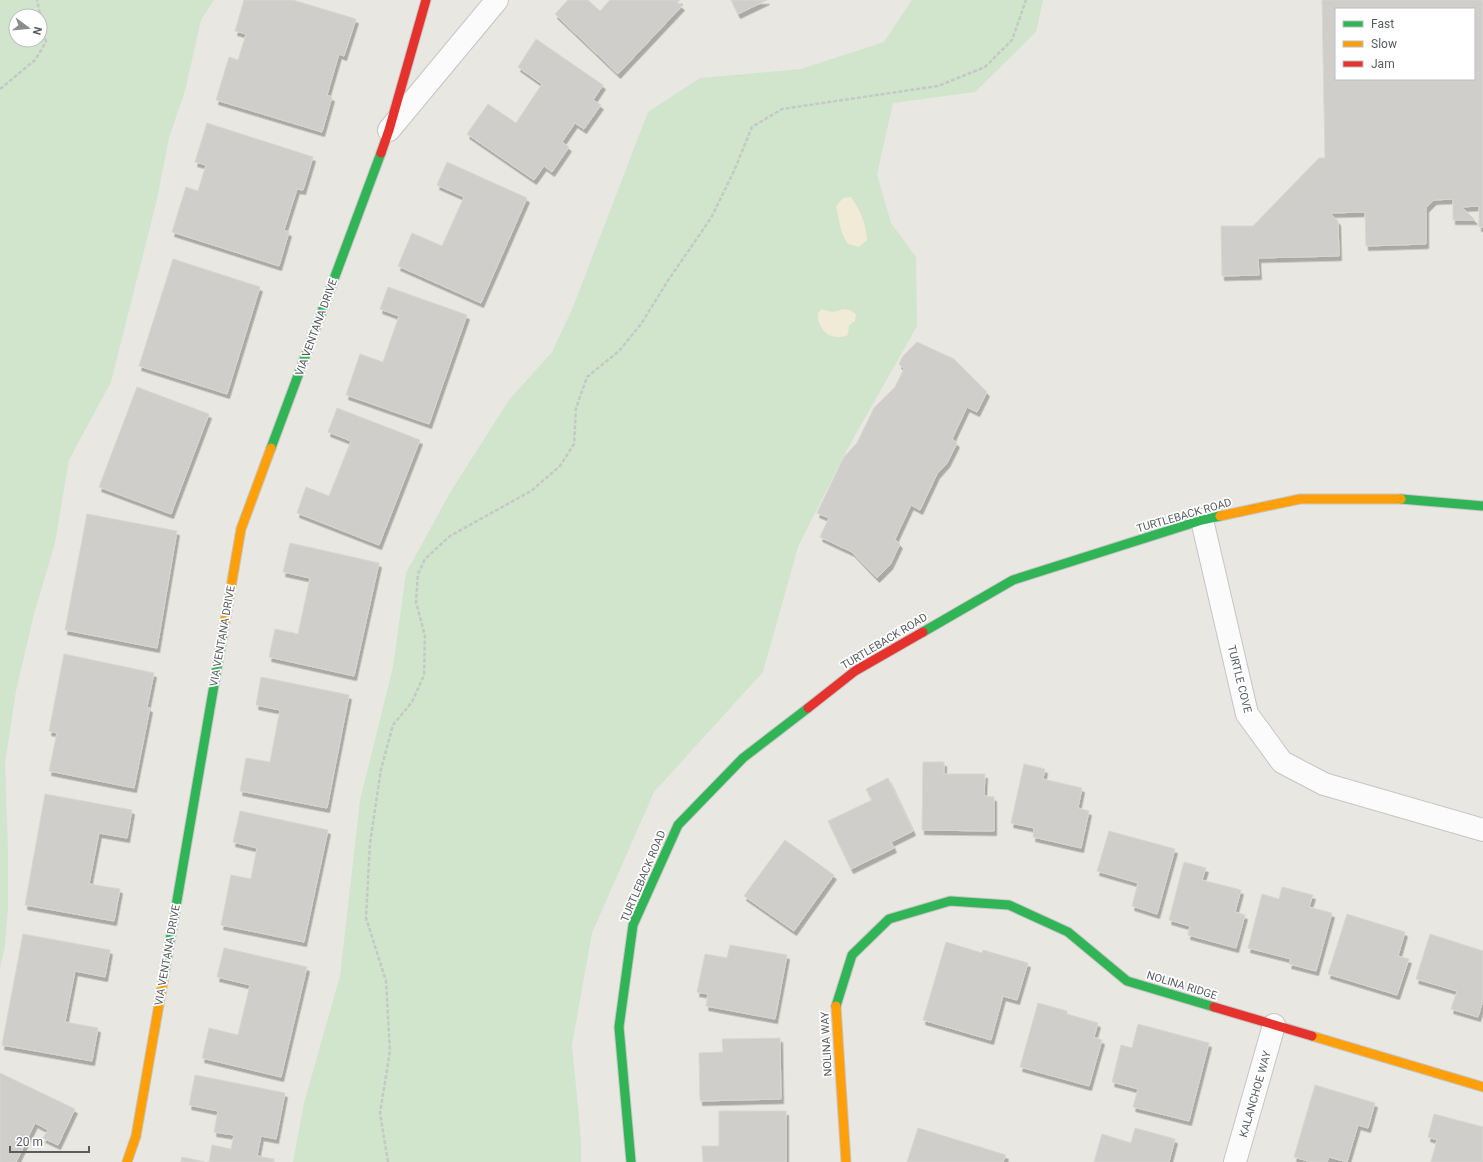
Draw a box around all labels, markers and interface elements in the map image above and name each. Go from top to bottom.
north arrow [8,8,48,48]
legend [1335,8,1475,80]
text: Fast [1371,17,1394,31]
text: N [30,25,44,36]
text: Slow [1371,37,1397,51]
text: Jam [1371,57,1395,71]
street label: VIA VENTANA DRIVE [293,277,340,377]
street label: TURTLEBACK ROAD [1135,496,1233,535]
street label: VIA VENTANA DRIVE [207,585,238,688]
street label: TURTLEBACK ROAD [839,611,930,672]
street label: TURTLE COVE [1225,644,1254,714]
street label: TURTLEBACK ROAD [618,828,669,924]
street label: VIA VENTANA DRIVE [152,904,183,1007]
street label: NOLINA RIDGE [1145,969,1219,1002]
street label: NOLINA WAY [818,1011,835,1077]
street label: KALANCHOE WAY [1237,1049,1274,1139]
scale bar [10,1128,89,1154]
text: 20 m [16,1135,43,1149]

